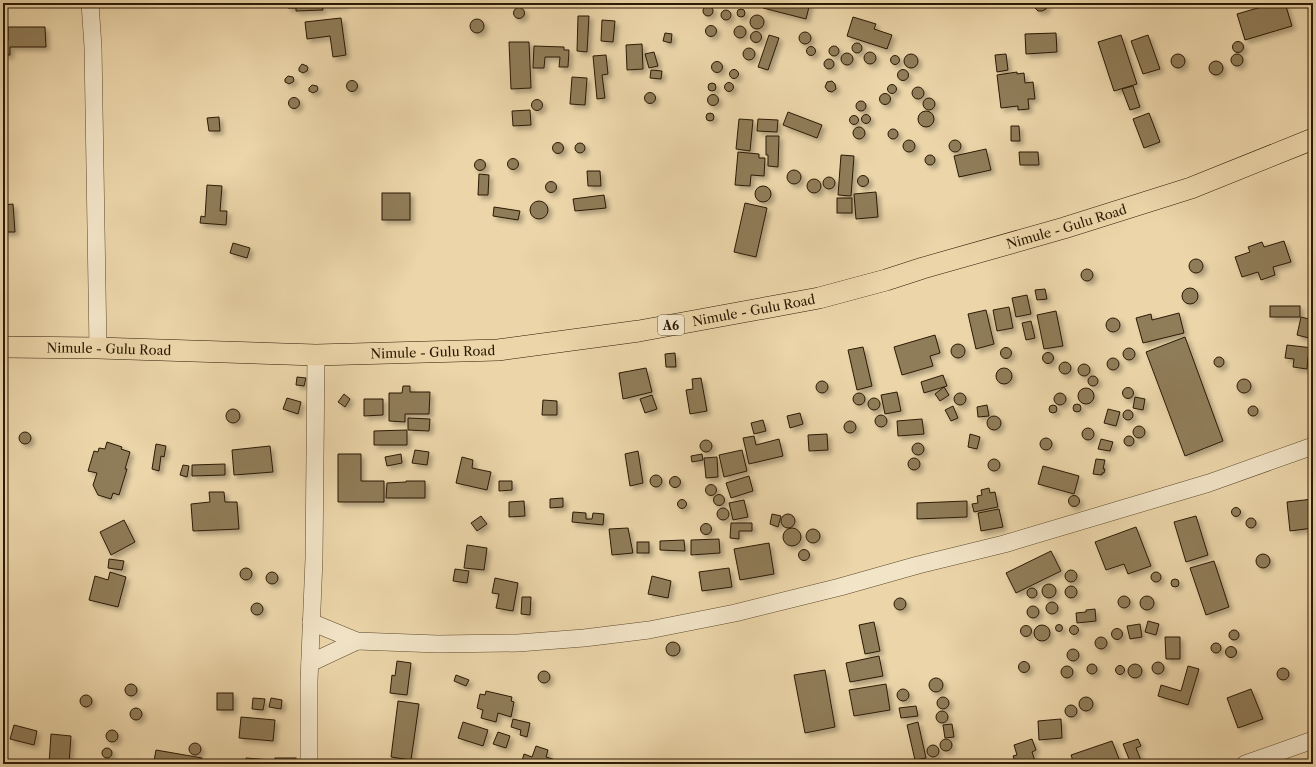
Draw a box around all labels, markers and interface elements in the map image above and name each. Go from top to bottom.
street label: Nimule - Gulu Road [1004,201,1129,252]
street label: Nimule - Gulu Road [691,291,817,329]
road number: A6 [658,315,684,335]
street label: Nimule - Gulu Road [47,339,172,358]
street label: Nimule - Gulu Road [370,342,496,362]

